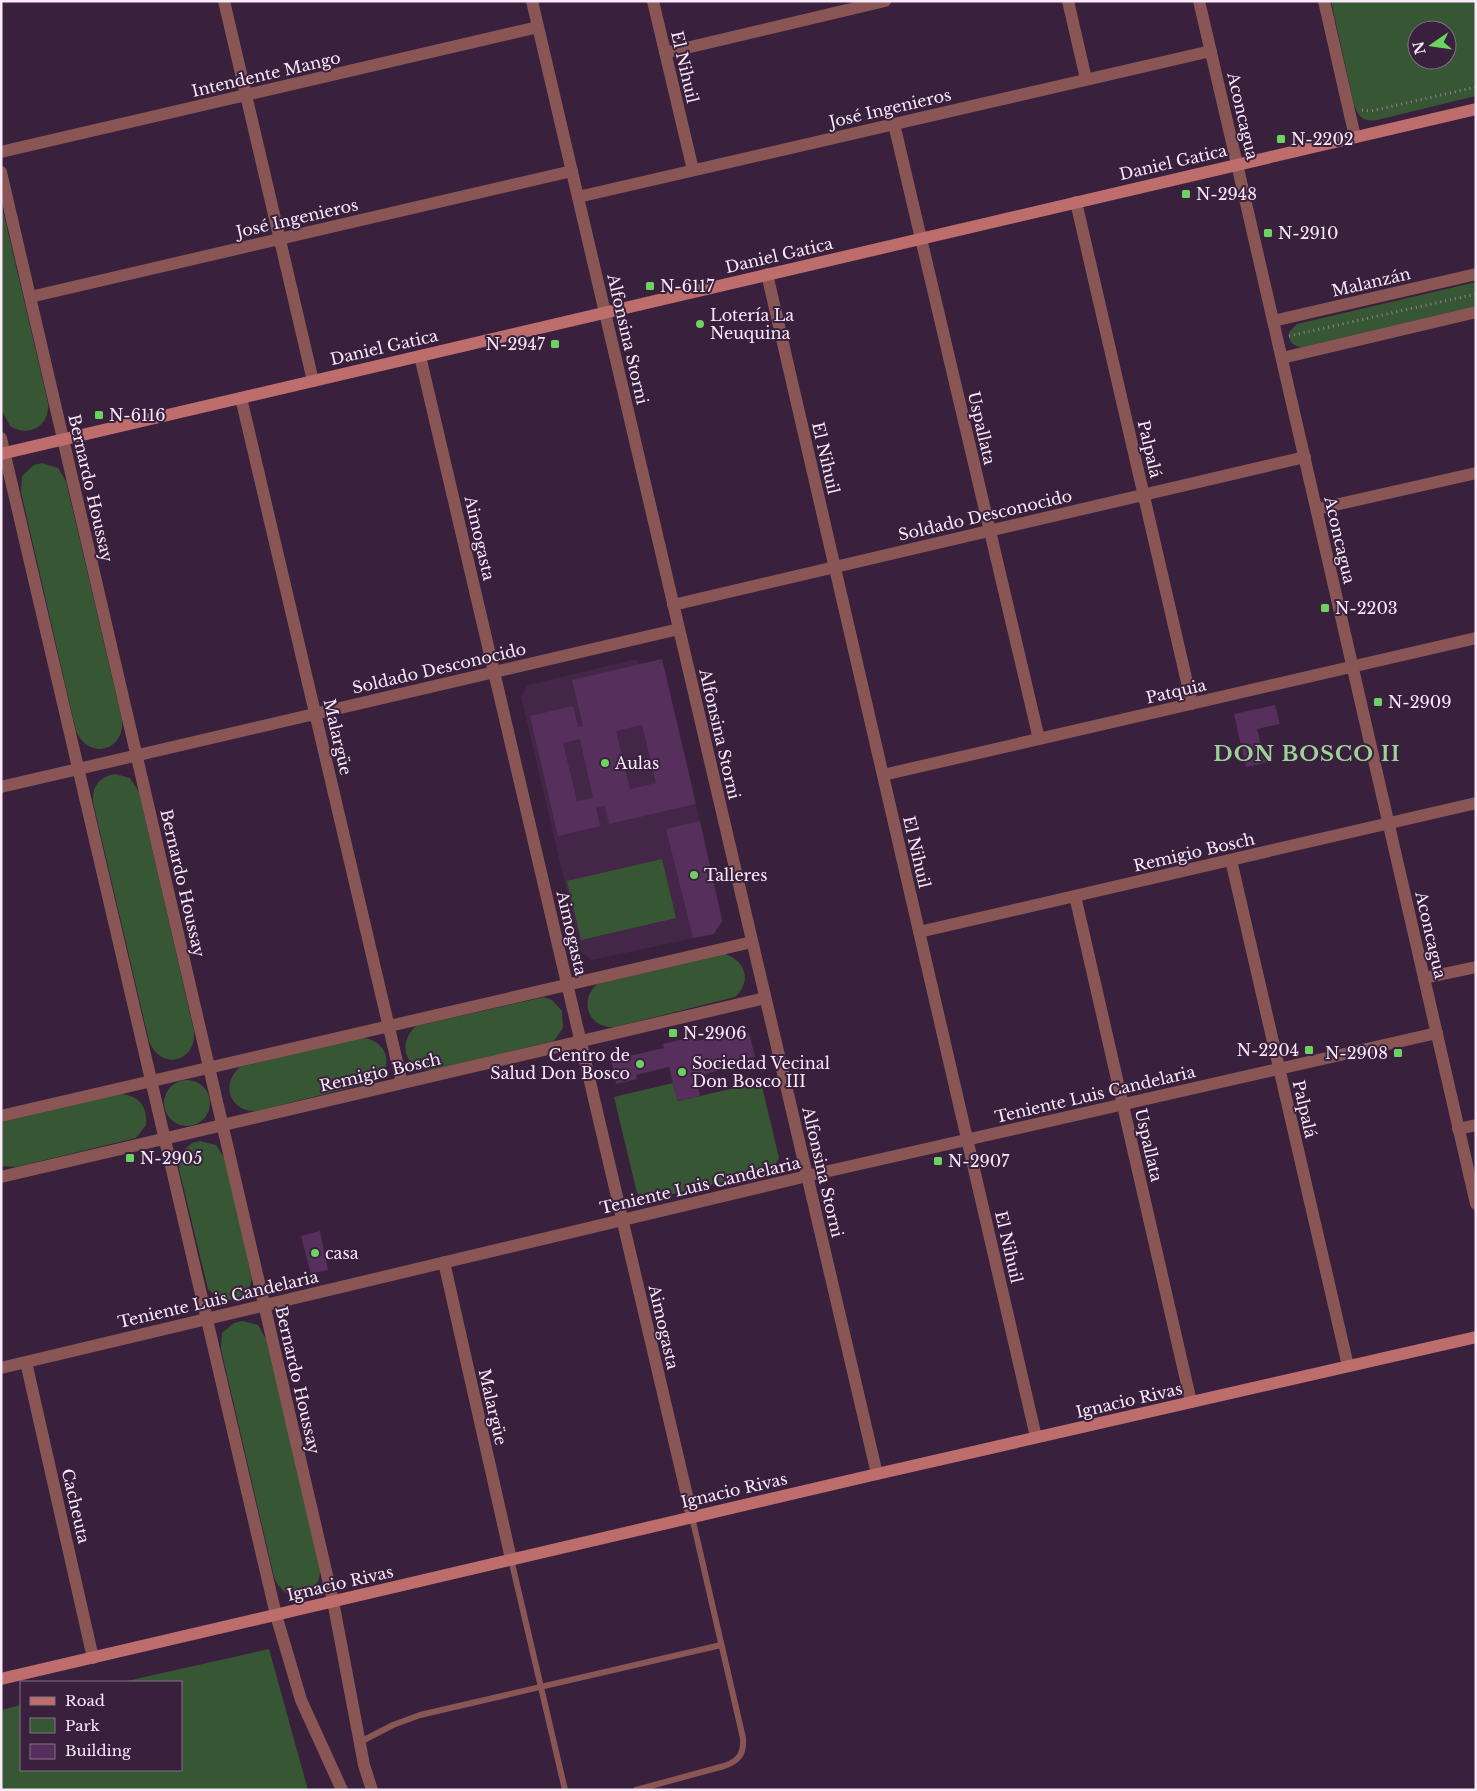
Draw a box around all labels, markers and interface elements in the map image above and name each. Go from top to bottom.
north arrow [1407,20,1457,70]
street label: El Nihuil [667,29,703,105]
text: N [1409,39,1430,56]
street label: Intendente Mango [190,47,342,101]
street label: Aconcagua [1223,70,1263,162]
street label: José Ingenieros [825,84,953,132]
place label: N-2202 [1291,129,1354,149]
marker: N-2202 [1275,133,1287,145]
street label: Daniel Gatica [1117,140,1229,184]
place label: N-2948 [1196,184,1257,204]
marker: N-2948 [1180,188,1192,200]
street label: José Ingenieros [232,194,360,242]
place label: N-2910 [1278,223,1338,243]
marker: N-2910 [1262,227,1274,239]
street label: Daniel Gatica [723,233,835,277]
street label: Malanzán [1330,263,1412,301]
street label: Alfonsina Storni [603,271,653,407]
place label: N-6117 [660,276,715,296]
marker: N-6117 [644,280,656,292]
place label: Lotería La Neuquina [710,305,794,343]
marker: Lotería La Neuquina [694,318,706,330]
street label: Daniel Gatica [328,325,440,369]
place label: N-2947 [486,334,546,354]
marker: N-2947 [549,338,561,350]
street label: Uspallata [964,390,1000,467]
place label: N-6116 [109,405,166,425]
marker: N-6116 [93,409,105,421]
street label: Bernardo Houssay [64,412,118,565]
street label: Palpalá [1134,418,1166,480]
street label: El Nihuil [808,420,844,496]
street label: Soldado Desconocido [896,485,1074,545]
street label: Aimogasta [460,493,499,582]
street label: Aconcagua [1320,494,1360,586]
place label: N-2203 [1335,598,1398,618]
marker: N-2203 [1319,602,1331,614]
street label: Soldado Desconocido [350,638,528,698]
street label: Alfonsina Storni [695,666,745,802]
street label: Patquia [1144,674,1208,708]
place label: N-2909 [1388,692,1452,712]
marker: N-2909 [1372,696,1384,708]
street label: Malargüe [320,697,356,777]
district label: DON BOSCO II [1213,741,1401,767]
place label: Aulas [614,753,659,773]
marker: Aulas [599,757,611,769]
street label: Bernardo Houssay [156,807,210,960]
street label: El Nihuil [899,814,935,890]
street label: Remigio Bosch [1131,828,1257,876]
place label: Talleres [704,865,768,885]
marker: Talleres [688,869,700,881]
street label: Aimogasta [552,888,591,977]
street label: Aconcagua [1411,889,1451,981]
place label: N-2906 [683,1023,747,1043]
marker: N-2906 [667,1027,679,1039]
place label: N-2204 [1237,1040,1299,1060]
place label: N-2908 [1325,1043,1388,1063]
marker: N-2204 [1303,1044,1315,1056]
place label: Centro de Salud Don Bosco [490,1045,630,1083]
marker: N-2908 [1392,1047,1404,1059]
street label: Remigio Bosch [317,1048,443,1096]
place label: Sociedad Vecinal Don Bosco III [692,1053,830,1091]
marker: Centro de Salud Don Bosco [634,1058,646,1070]
street label: Teniente Luis Candelaria [993,1061,1197,1127]
marker: Sociedad Vecinal Don Bosco III [676,1066,688,1078]
street label: Palpalá [1289,1078,1321,1140]
street label: Alfonsina Storni [798,1104,848,1240]
street label: Uspallata [1131,1107,1167,1184]
place label: N-2905 [140,1148,202,1168]
place label: N-2907 [948,1151,1010,1171]
marker: N-2905 [124,1152,136,1164]
street label: Teniente Luis Candelaria [598,1152,802,1218]
marker: N-2907 [932,1155,944,1167]
street label: El Nihuil [991,1209,1027,1285]
place label: casa [325,1243,359,1263]
marker: casa [309,1247,321,1259]
street label: Teniente Luis Candelaria [116,1266,320,1332]
street label: Aimogasta [644,1282,683,1371]
street label: Bernardo Houssay [271,1304,325,1457]
street label: Malargüe [475,1367,511,1447]
street label: Ignacio Rivas [1074,1378,1184,1422]
street label: Cacheuta [58,1467,94,1545]
street label: Ignacio Rivas [679,1468,789,1512]
street label: Ignacio Rivas [285,1561,395,1605]
legend [20,1681,182,1771]
text: Road [65,1691,105,1710]
text: Park [65,1716,101,1735]
text: Building [65,1741,132,1760]

